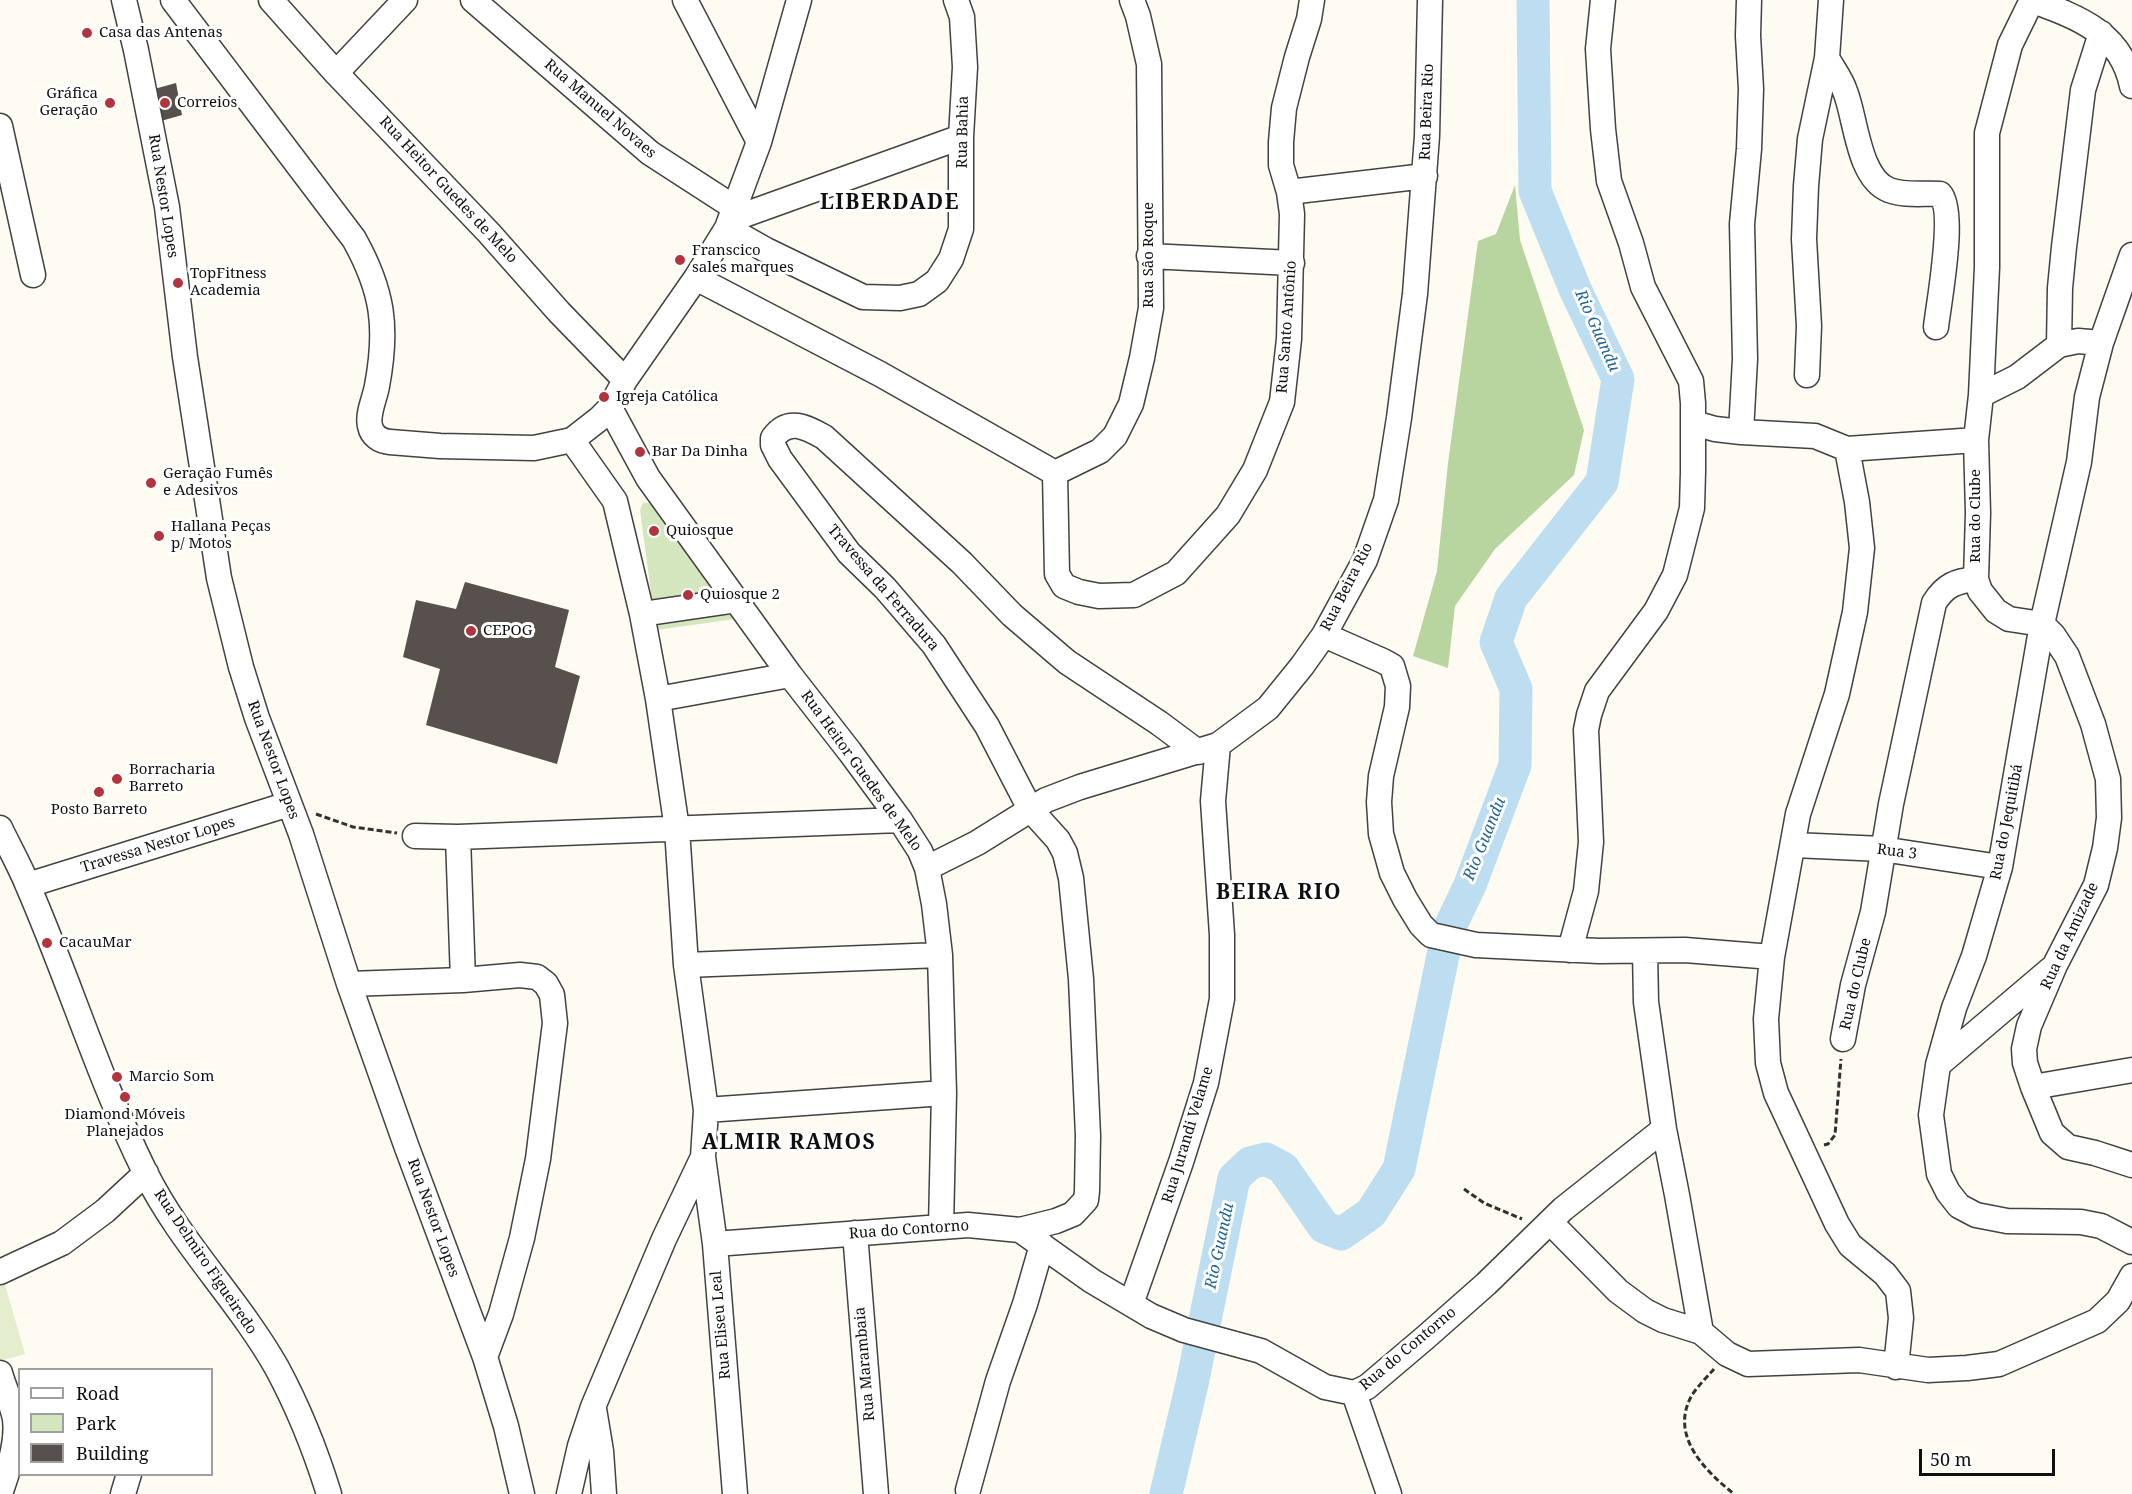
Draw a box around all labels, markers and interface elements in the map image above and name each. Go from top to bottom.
place label: Casa das Antenas [99,24,223,42]
marker: Casa das Antenas [80,26,94,40]
street label: Rua Manuel Novaes [541,56,659,162]
street label: Rua Beira Rio [1416,63,1438,161]
place label: Gráfica Geração [40,85,98,120]
place label: Correios [177,94,237,112]
street label: Rua Bahia [953,95,973,169]
marker: Gráfica Geração [103,96,117,110]
marker: Correios [158,96,172,110]
street label: Rua Heitor Guedes de Melo [375,113,521,267]
street label: Rua Nestor Lopes [144,133,182,259]
district label: LIBERDADE [820,190,960,216]
street label: Rua Sâo Roque [1140,202,1158,308]
place label: Franscico sales marques [692,242,794,277]
marker: Franscico sales marques [673,253,687,267]
street label: Rua Santo Antônio [1273,260,1301,394]
place label: TopFitness Academia [190,265,266,300]
marker: TopFitness Academia [171,276,185,290]
water label: Rio Guandu [1570,287,1624,375]
place label: Igreja Católica [616,388,718,406]
marker: Igreja Católica [597,390,611,404]
place label: Bar Da Dinha [652,443,748,461]
marker: Bar Da Dinha [633,445,647,459]
place label: Geração Fumês e Adesivos [163,465,273,500]
street label: Rua do Clube [1967,469,1985,563]
marker: Geração Fumês e Adesivos [144,476,158,490]
place label: Hallana Peças p/ Motos [171,518,271,553]
street label: Travessa da Ferradura [823,521,943,655]
place label: Quiosque [666,522,734,540]
marker: Quiosque [647,524,661,538]
marker: Hallana Peças p/ Motos [152,529,166,543]
street label: Rua Beira Rio [1317,540,1377,634]
place label: Quiosque 2 [700,586,780,604]
marker: Quiosque 2 [681,588,695,602]
place label: CEPOG [483,622,532,640]
marker: CEPOG [464,624,478,638]
street label: Rua Heitor Guedes de Melo [797,687,925,855]
street label: Rua Nestor Lopes [243,698,303,822]
place label: Borracharia Barreto [129,761,215,796]
street label: Rua do Jequitibá [1987,762,2027,882]
marker: Borracharia Barreto [110,772,124,786]
marker: Posto Barreto [92,785,106,799]
water label: Rio Guandu [1460,795,1510,883]
place label: Posto Barreto [51,801,147,819]
street label: Travessa Nestor Lopes [79,813,237,877]
street label: Rua 3 [1876,841,1918,863]
district label: BEIRA RIO [1216,880,1342,906]
street label: Rua da Amizade [2037,880,2103,992]
place label: CacauMar [59,934,132,952]
marker: CacauMar [40,936,54,950]
street label: Rua do Clube [1837,936,1875,1032]
street label: Rua Jurandi Velame [1159,1065,1217,1205]
place label: Marcio Som [129,1068,214,1086]
marker: Marcio Som [110,1070,124,1084]
marker: Diamond Móveis Planejados [118,1090,132,1104]
place label: Diamond Móveis Planejados [65,1106,185,1141]
district label: ALMIR RAMOS [702,1130,876,1156]
street label: Rua Nestor Lopes [403,1156,463,1280]
street label: Rua Delmiro Figueiredo [150,1186,260,1338]
water label: Rio Guandu [1202,1201,1238,1291]
street label: Rua do Contorno [848,1217,970,1243]
street label: Rua Eliseu Leal [707,1270,735,1380]
street label: Rua do Contorno [1356,1303,1460,1395]
street label: Rua Marambaia [851,1306,879,1422]
legend [18,1368,213,1476]
text: Road [76,1381,119,1405]
text: Park [76,1411,116,1435]
scale bar [1922,1437,2058,1475]
text: Building [76,1441,149,1465]
text: 50 m [1930,1447,1972,1471]

